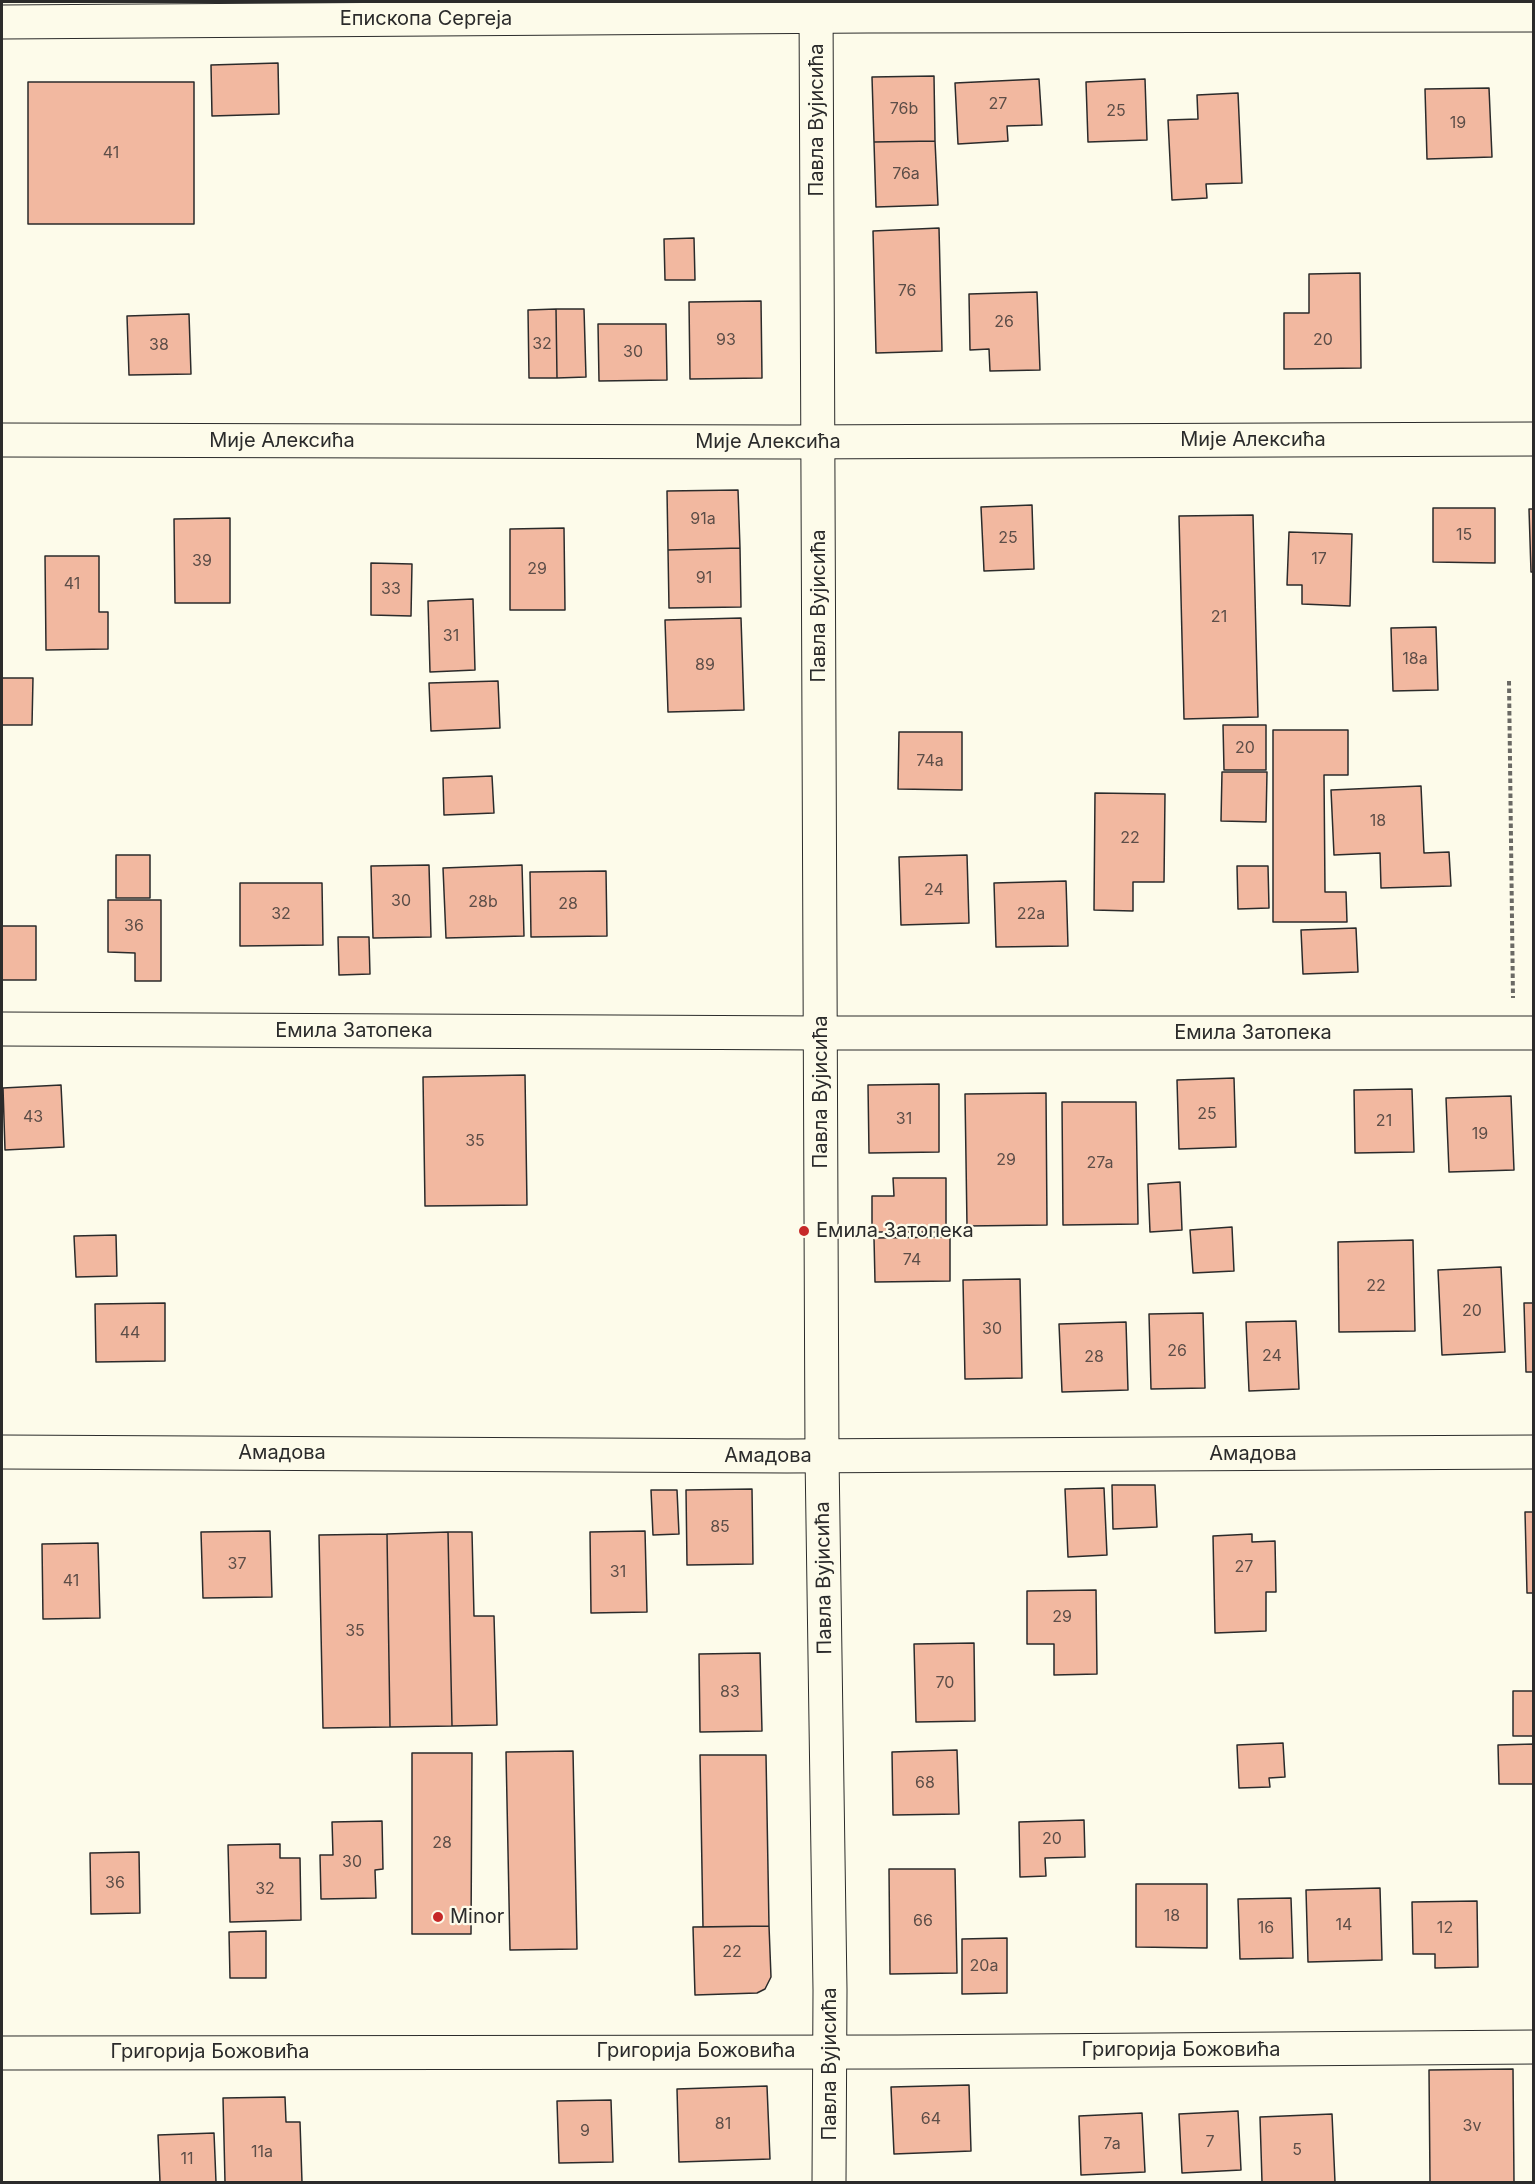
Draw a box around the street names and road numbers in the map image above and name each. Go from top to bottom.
street label: Епископа Сергеја [340,7,512,31]
street label: Павла Вујисића [805,43,829,197]
street label: Мије Алексића [1180,428,1326,452]
street label: Мије Алексића [209,429,355,453]
street label: Мије Алексића [695,430,841,454]
street label: Павла Вујисића [807,529,831,683]
street label: Павла Вујисића [809,1015,833,1169]
street label: Емила Затопека [275,1019,433,1043]
street label: Емила Затопека [1174,1021,1332,1045]
street label: Амадова [238,1441,326,1465]
street label: Амадова [1209,1442,1297,1466]
street label: Амадова [724,1444,812,1468]
street label: Павла Вујисића [811,1501,837,1655]
street label: Павла Вујисића [818,1987,842,2141]
street label: Григорија Божовића [1081,2038,1281,2062]
street label: Григорија Божовића [596,2039,796,2063]
street label: Григорија Божовића [110,2040,310,2064]

